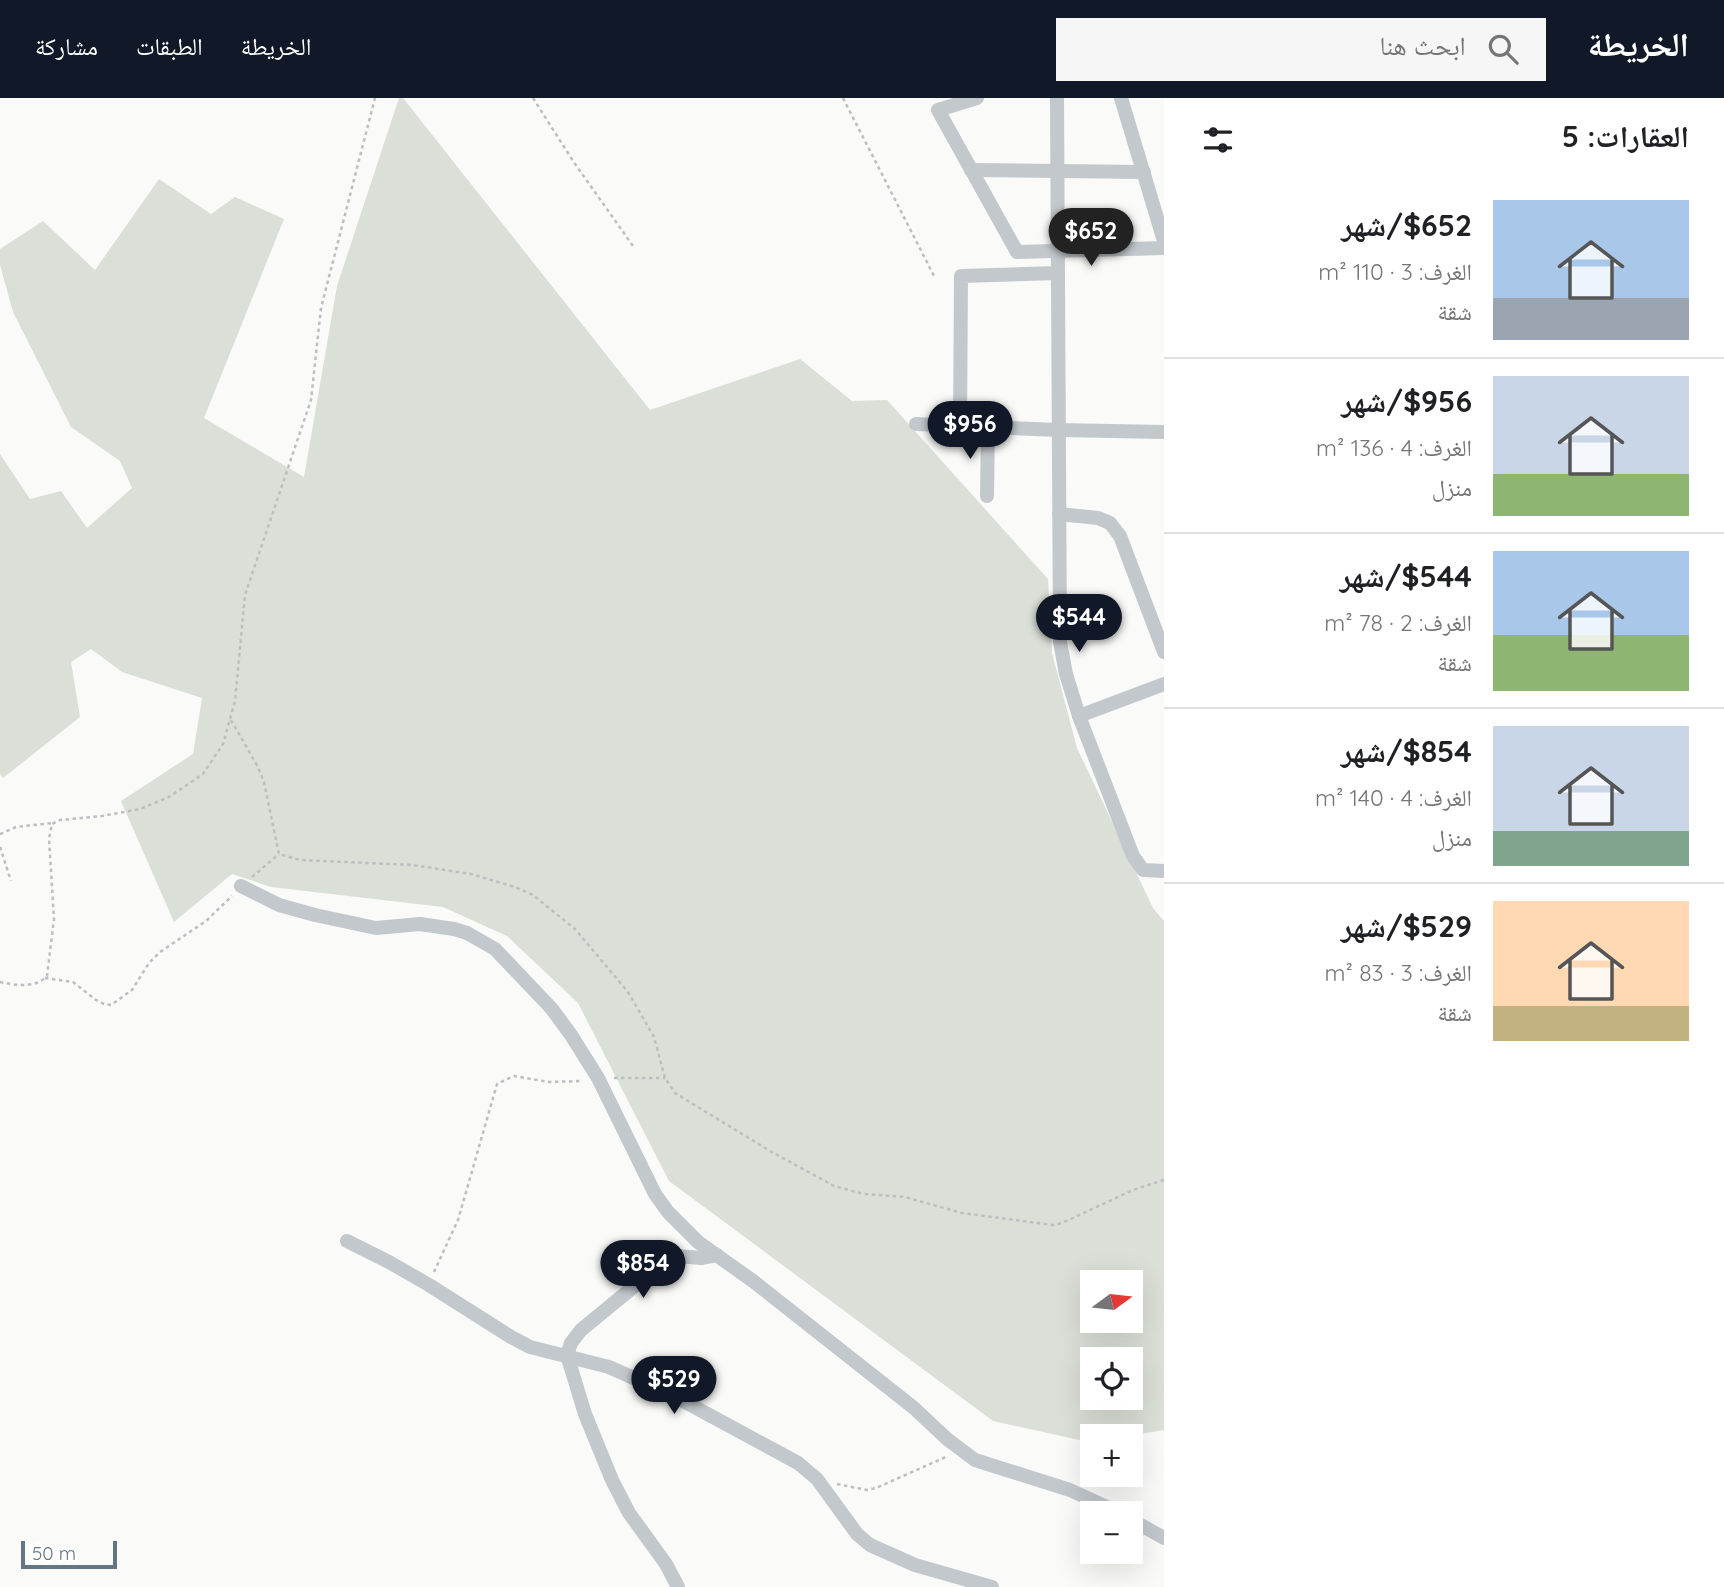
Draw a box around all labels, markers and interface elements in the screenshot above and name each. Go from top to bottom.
search box [1056,18,1546,81]
text: الخريطة [1588,23,1689,64]
text: ابحث هنا [1379,29,1466,62]
icon: search [1484,30,1522,68]
text: مشاركة [35,31,98,61]
text: الطبقات [136,31,203,61]
text: الخريطة [241,31,311,61]
text: العقارات: 5 [1562,117,1689,155]
icon: filters [1199,121,1237,159]
text: $652/شهر [1341,206,1472,244]
pin: $652 [1050,208,1132,268]
text: $652 [1065,216,1117,245]
icon: home [1549,228,1633,312]
text: الغرف: 3 · 110 m² [1318,257,1472,286]
text: شقة [1438,297,1472,326]
text: $956/شهر [1341,382,1472,420]
pin: $956 [929,402,1011,461]
icon: home [1549,404,1633,488]
text: $956 [944,409,996,438]
text: الغرف: 4 · 136 m² [1316,433,1472,462]
text: منزل [1432,473,1472,502]
text: $544/شهر [1340,557,1472,595]
icon: home [1549,579,1633,663]
pin: $544 [1038,594,1120,654]
text: $544 [1052,602,1106,631]
text: الغرف: 2 · 78 m² [1324,608,1472,637]
text: شقة [1438,648,1472,677]
text: $854/شهر [1341,732,1472,770]
icon: home [1549,754,1633,838]
text: الغرف: 4 · 140 m² [1315,783,1472,812]
text: منزل [1432,823,1472,852]
text: $529/شهر [1341,907,1472,945]
icon: home [1549,929,1633,1013]
text: الغرف: 3 · 83 m² [1325,958,1472,987]
text: شقة [1438,998,1472,1027]
pin: $854 [602,1240,684,1300]
text: $854 [616,1248,670,1277]
north arrow [1080,1270,1143,1334]
map controls [1080,1270,1143,1564]
button: locate [1080,1347,1143,1410]
pin: $529 [633,1356,715,1416]
text: $529 [647,1364,701,1393]
button: + [1080,1424,1143,1487]
button: − [1080,1501,1143,1564]
scale bar [21,1538,117,1570]
text: 50 m [32,1541,76,1565]

